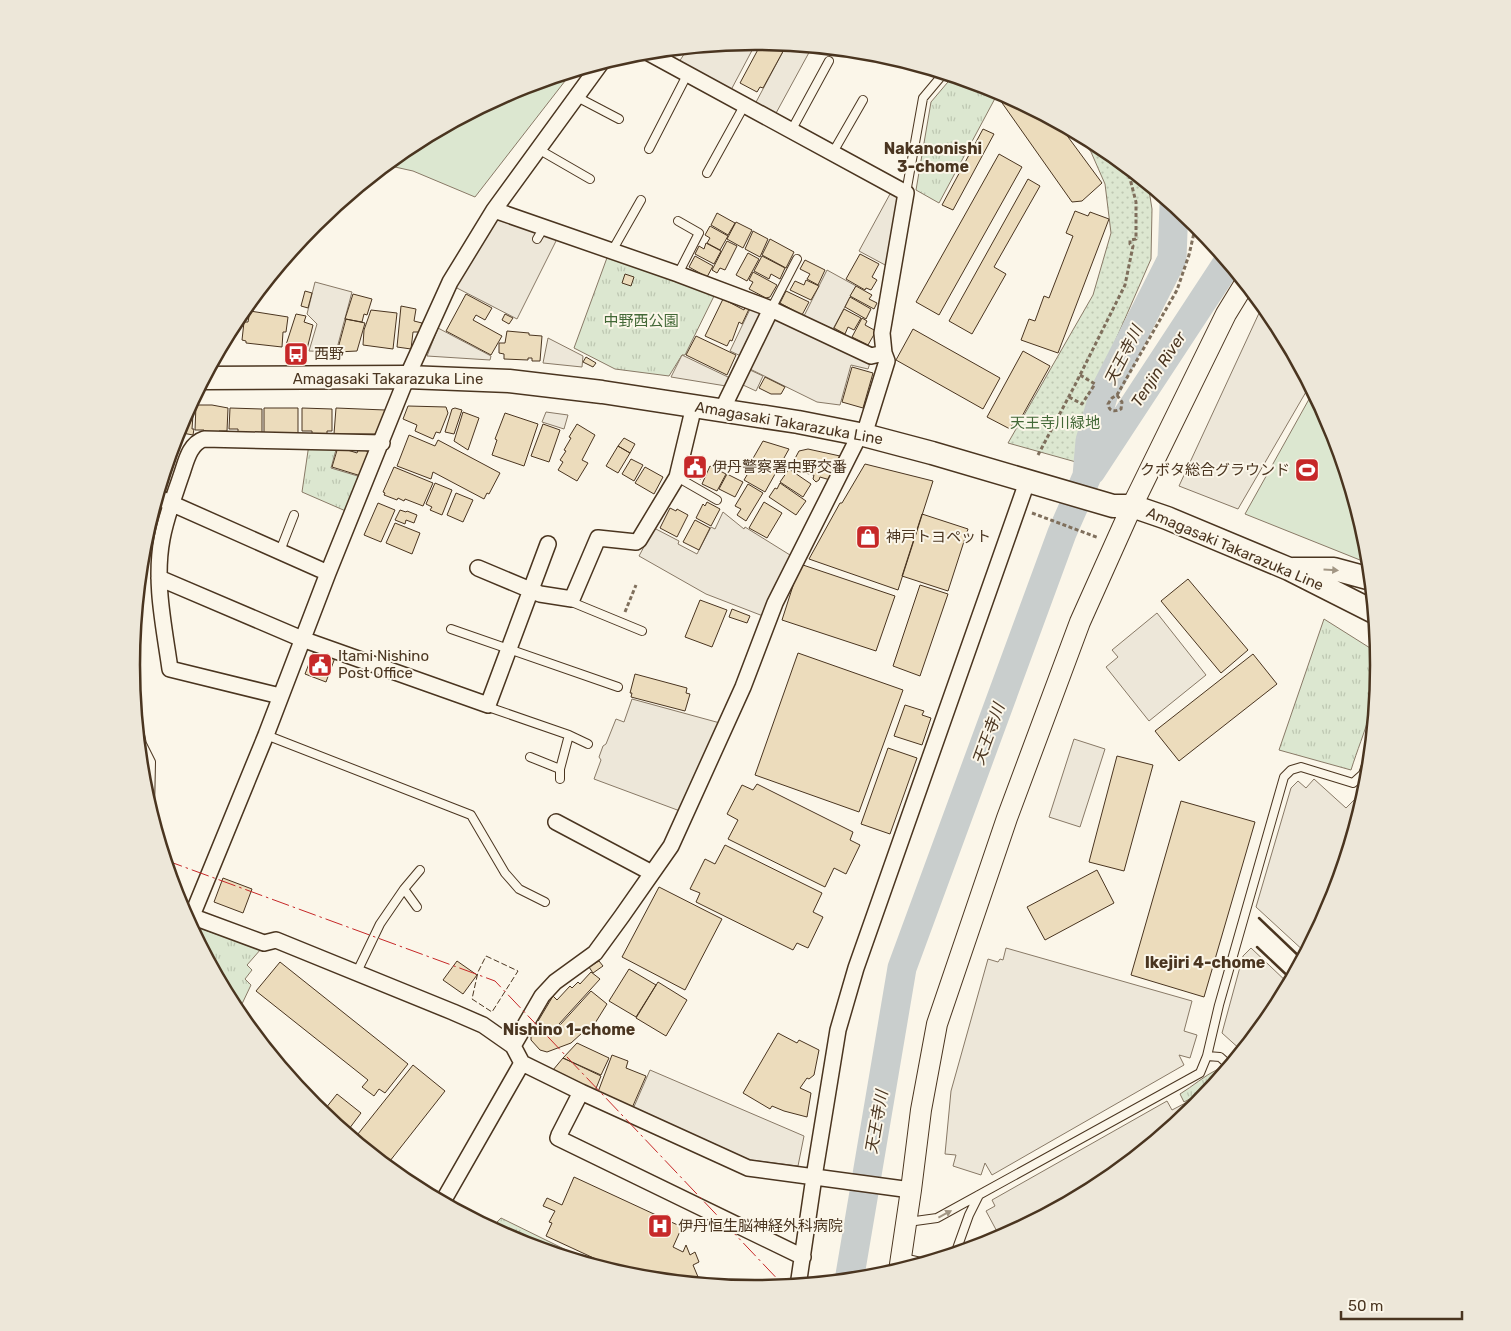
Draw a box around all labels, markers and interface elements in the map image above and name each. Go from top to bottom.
district label: Nakanonishi 3-chome [884,139,982,176]
park label: 中野西公園 [603,312,679,330]
water label: 天王寺川 [1100,321,1147,388]
water label: Tenjin River [1127,327,1190,411]
bus stop icon: 西野 [283,341,309,367]
place label: 西野 [314,345,344,363]
street label: Amagasaki Takarazuka Line [293,370,483,388]
street label: Amagasaki Takarazuka Line [694,398,884,448]
park label: 天王寺川緑地 [1010,414,1100,432]
public building icon: 伊丹警察署中野交番 [682,454,708,480]
sports icon: クボタ総合グラウンド [1294,457,1320,483]
place label: 伊丹警察署中野交番 [712,458,847,476]
place label: クボタ総合グラウンド [1140,461,1290,479]
street label: Amagasaki Takarazuka Line [1144,503,1326,595]
shop icon: 神戸トヨペット [855,524,881,550]
place label: 神戸トヨペット [886,528,991,546]
one-way arrow [1323,566,1339,574]
place label: Itami Nishino Post Office [338,647,429,682]
public building icon: Itami Nishino Post Office [307,652,333,678]
water label: 天王寺川 [969,699,1009,767]
district label: Ikejiri 4-chome [1145,953,1265,972]
district label: Nishino 1-chome [503,1020,635,1039]
water label: 天王寺川 [862,1087,892,1155]
one-way arrow [937,1210,952,1218]
hospital icon: 伊丹恒生脳神経外科病院 [647,1213,673,1239]
place label: 伊丹恒生脳神経外科病院 [678,1217,843,1235]
scale bar [1341,1288,1462,1320]
text: 50 m [1348,1297,1383,1315]

